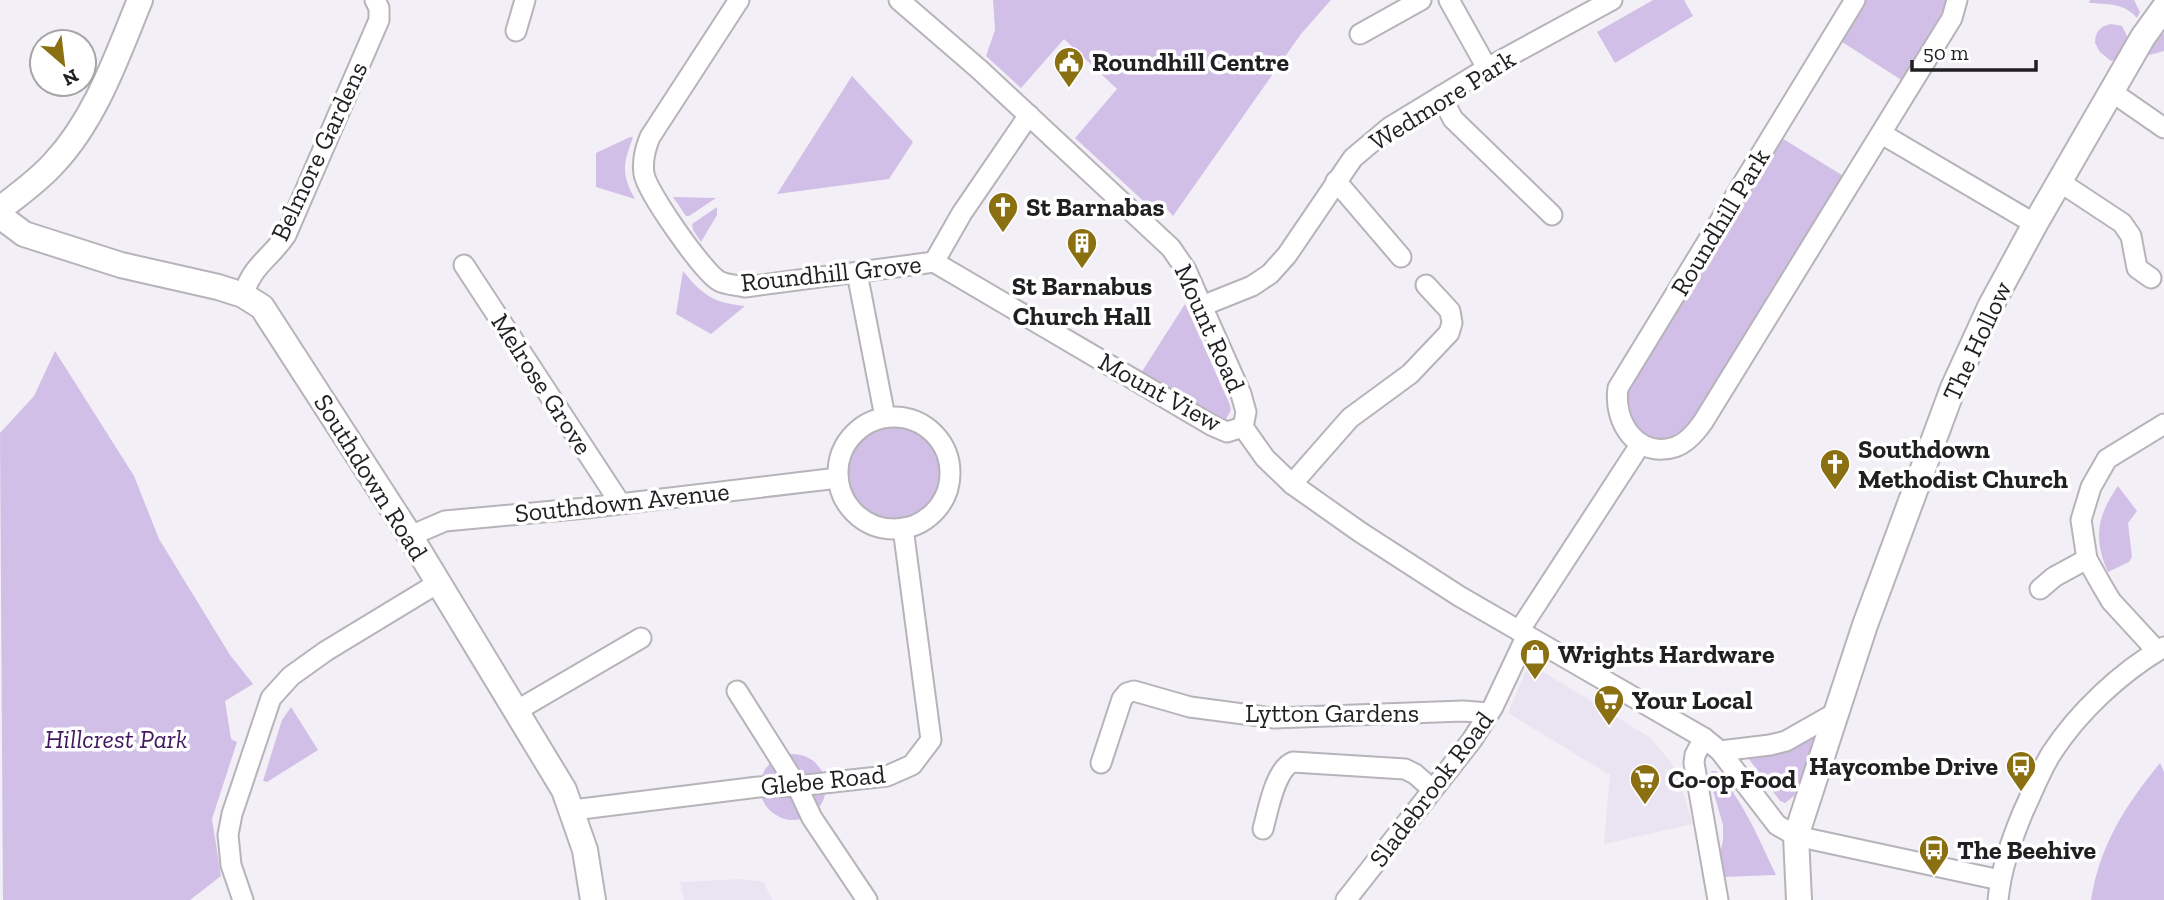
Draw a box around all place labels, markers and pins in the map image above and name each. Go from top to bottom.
public building icon: Roundhill Centre [1052,45,1086,89]
place label: Roundhill Centre [1092,46,1290,78]
church icon: St Barnabas [986,190,1020,234]
place label: St Barnabas [1026,191,1165,223]
building icon: St Barnabus Church Hall [1065,226,1099,270]
place label: St Barnabus Church Hall [1012,270,1152,332]
place label: Southdown Methodist Church [1858,433,2068,495]
church icon: Southdown Methodist Church [1818,447,1852,491]
shop icon: Wrights Hardware [1518,637,1552,681]
place label: Wrights Hardware [1558,638,1775,670]
supermarket icon: Your Local [1592,683,1626,727]
place label: Your Local [1632,684,1753,716]
bus stop icon: Haycombe Drive [2004,749,2038,793]
place label: Haycombe Drive [1809,750,1998,782]
supermarket icon: Co-op Food [1628,762,1662,806]
place label: Co-op Food [1668,763,1797,795]
bus stop icon: The Beehive [1917,833,1951,877]
place label: The Beehive [1957,834,2097,866]

